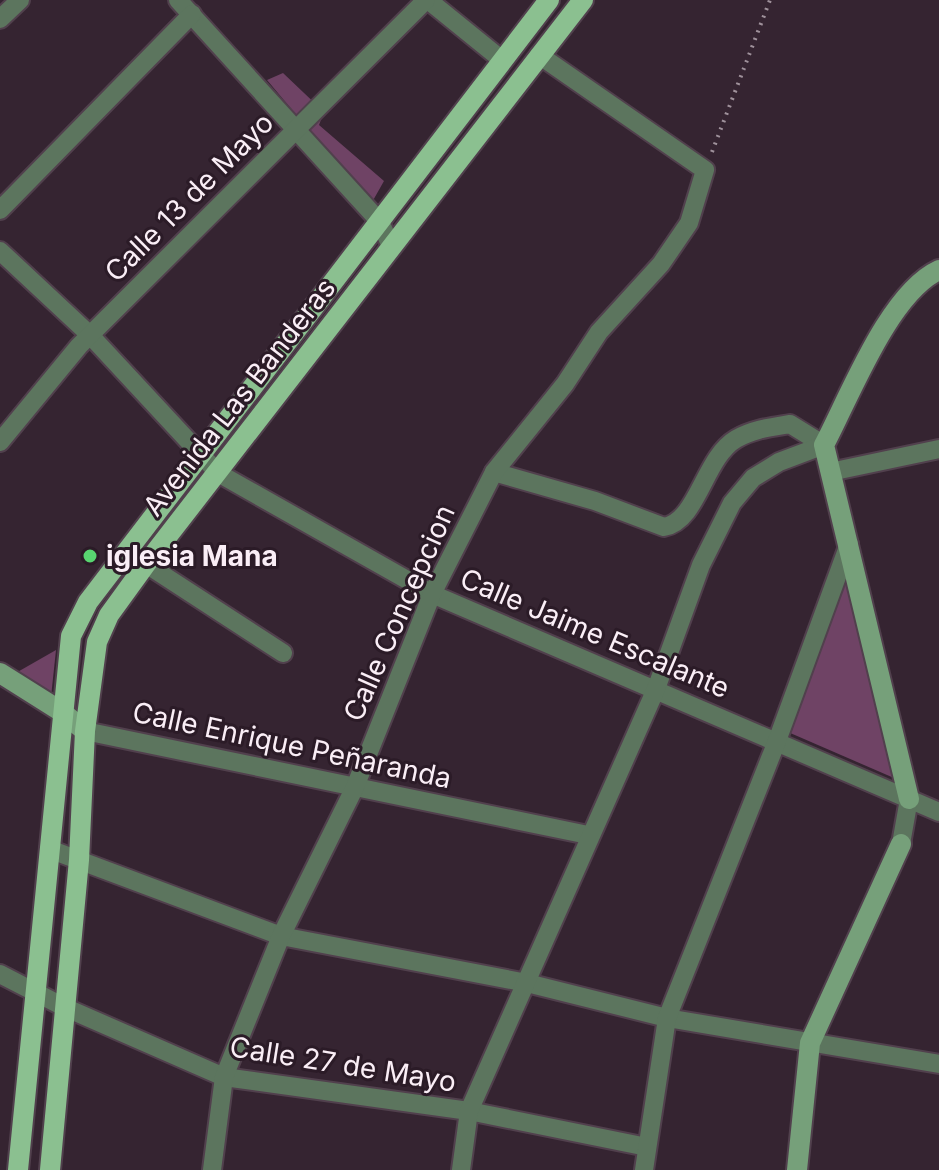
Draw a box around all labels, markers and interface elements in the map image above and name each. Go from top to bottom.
street label: Calle 13 de Mayo [98,106,280,288]
street label: Avenida Las Banderas [136,271,342,523]
street label: Calle Concepcion [336,500,462,726]
place label: iglesia Mana [106,539,278,573]
marker: iglesia Mana [81,547,99,565]
street label: Calle Jaime Escalante [455,561,735,705]
street label: Calle Enrique Peñaranda [130,695,454,795]
street label: Calle 27 de Mayo [227,1029,459,1099]

